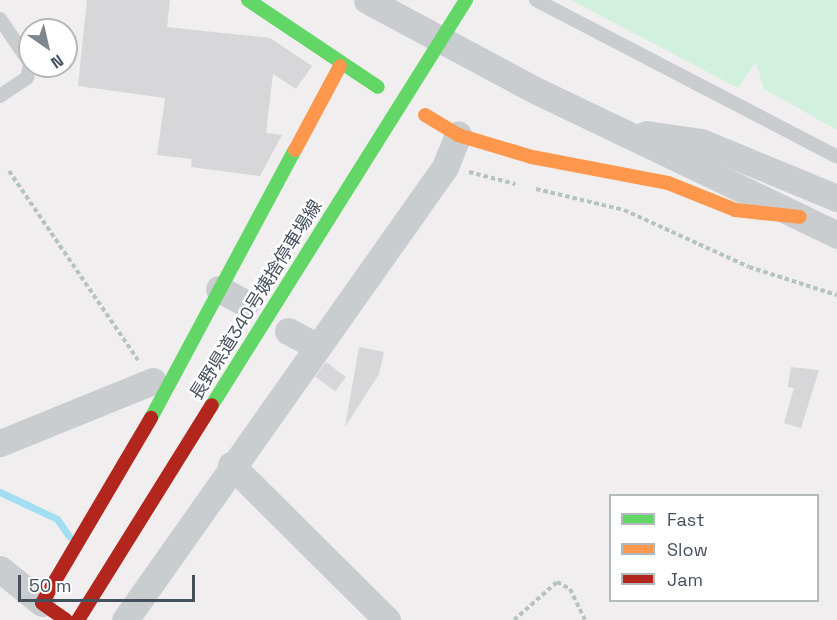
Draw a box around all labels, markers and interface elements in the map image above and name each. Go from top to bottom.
north arrow [18,18,78,78]
text: N [47,50,68,73]
street label: 長野県道340号姨捨停車場線 [185,196,327,404]
legend [609,494,819,602]
text: Fast [667,508,704,531]
text: Slow [667,538,708,561]
scale bar [21,563,198,601]
text: Jam [667,568,703,591]
text: 50 m [29,574,71,597]

